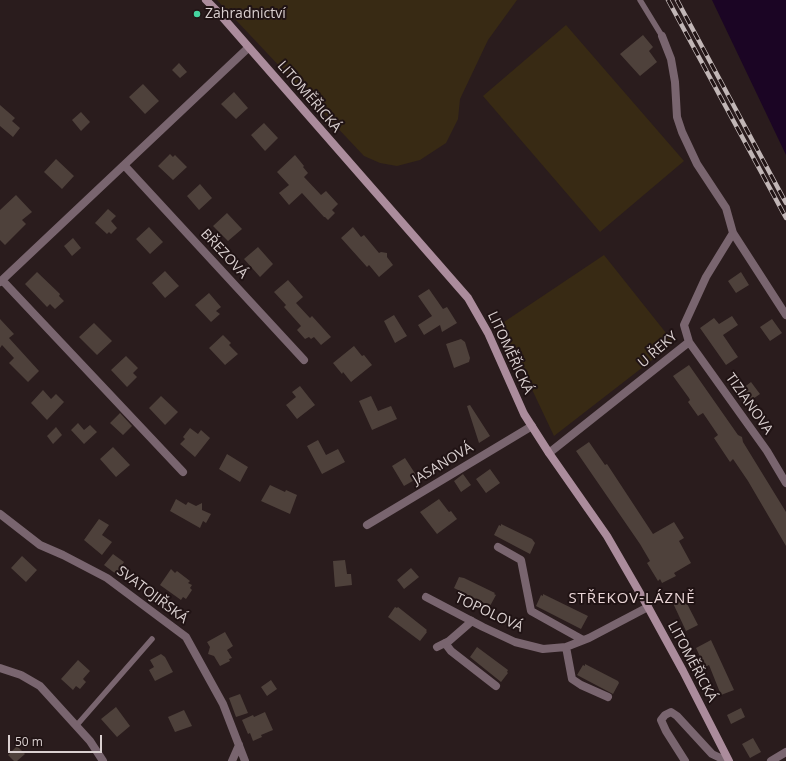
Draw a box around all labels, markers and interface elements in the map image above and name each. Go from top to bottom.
place label: Zahradnictví [205,6,286,22]
marker: Zahradnictví [192,9,202,19]
street label: LITOMĚŘICKÁ [273,58,345,136]
street label: BŘEZOVÁ [197,226,251,282]
street label: LITOMĚŘICKÁ [484,309,536,397]
street label: U ŘEKY [635,328,681,372]
street label: TIZIANOVA [722,370,776,438]
street label: JASANOVÁ [410,439,476,489]
street label: SVATOJIŘSKÁ [113,563,191,627]
street label: TOPOLOVÁ [452,590,526,636]
district label: STŘEKOV-LÁZNĚ [568,590,696,608]
street label: LITOMĚŘICKÁ [664,619,720,705]
scale bar [10,727,104,753]
text: 50 m [15,733,43,750]

